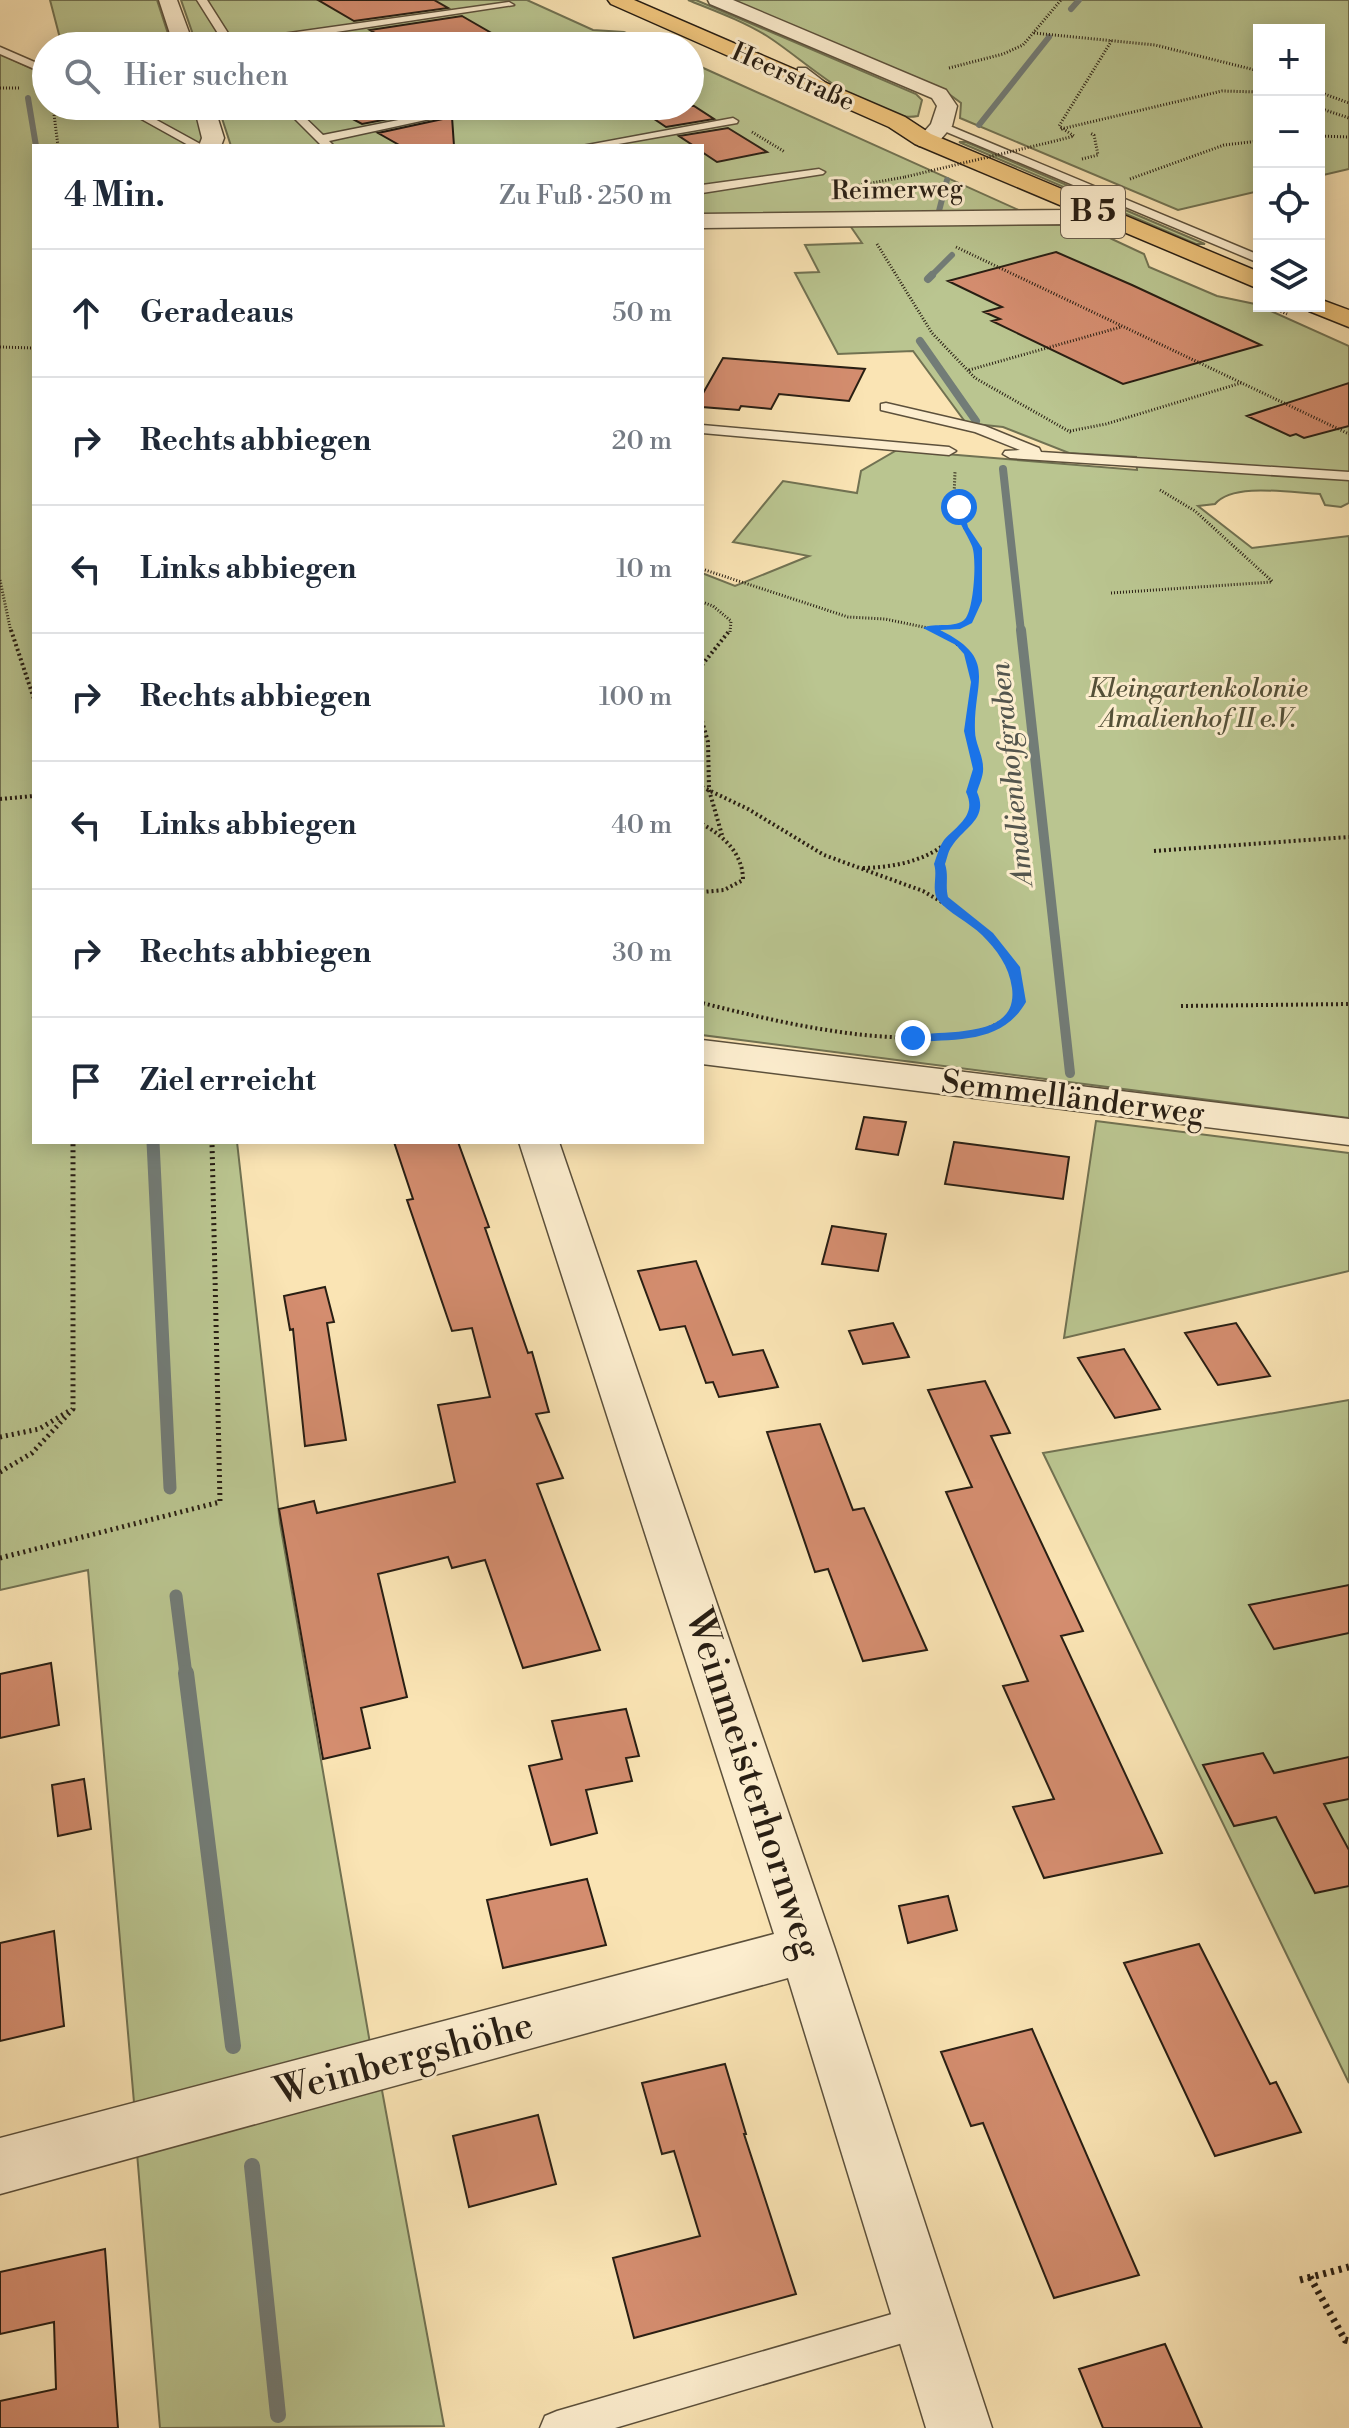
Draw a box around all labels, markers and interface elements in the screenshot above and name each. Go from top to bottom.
map controls [1253,24,1325,312]
button: + [1253,24,1325,96]
search box [32,32,704,120]
street label: Heerstraße [727,36,859,118]
icon: search [60,54,104,98]
text: Hier suchen [124,57,288,95]
button: − [1253,96,1325,168]
button: locate [1253,168,1325,240]
street label: Reimerweg [831,173,964,207]
text: 4 Min. [64,175,165,217]
text: Zu Fuß · 250 m [499,180,672,212]
road number: B 5 [1061,186,1125,238]
button: layers [1253,240,1325,312]
icon: ahead [64,291,108,335]
text: Geradeaus [140,294,294,332]
text: 50 m [612,297,672,329]
icon: right [64,419,108,463]
text: Rechts abbiegen [140,422,371,460]
text: 20 m [612,425,672,457]
route start [941,489,977,525]
icon: left [64,547,108,591]
text: Links abbiegen [140,550,356,588]
text: 10 m [616,553,672,585]
water label: Amalienhofgraben [983,660,1041,891]
park label: Kleingartenkolonie Amalienhof II e.V. [1088,673,1308,735]
icon: right [64,675,108,719]
text: Rechts abbiegen [140,678,371,716]
text: 100 m [599,681,672,713]
icon: left [64,803,108,847]
text: Links abbiegen [140,806,356,844]
text: 40 m [611,809,672,841]
icon: right [64,931,108,975]
text: Rechts abbiegen [140,934,371,972]
text: 30 m [612,937,672,969]
route end [895,1020,931,1056]
icon: arrive [64,1059,108,1103]
text: Ziel erreicht [140,1062,316,1100]
street label: Semmelländerweg [939,1062,1207,1134]
street label: Weinmeisterhornweg [674,1602,832,1965]
street label: Weinbergshöhe [269,2002,538,2116]

